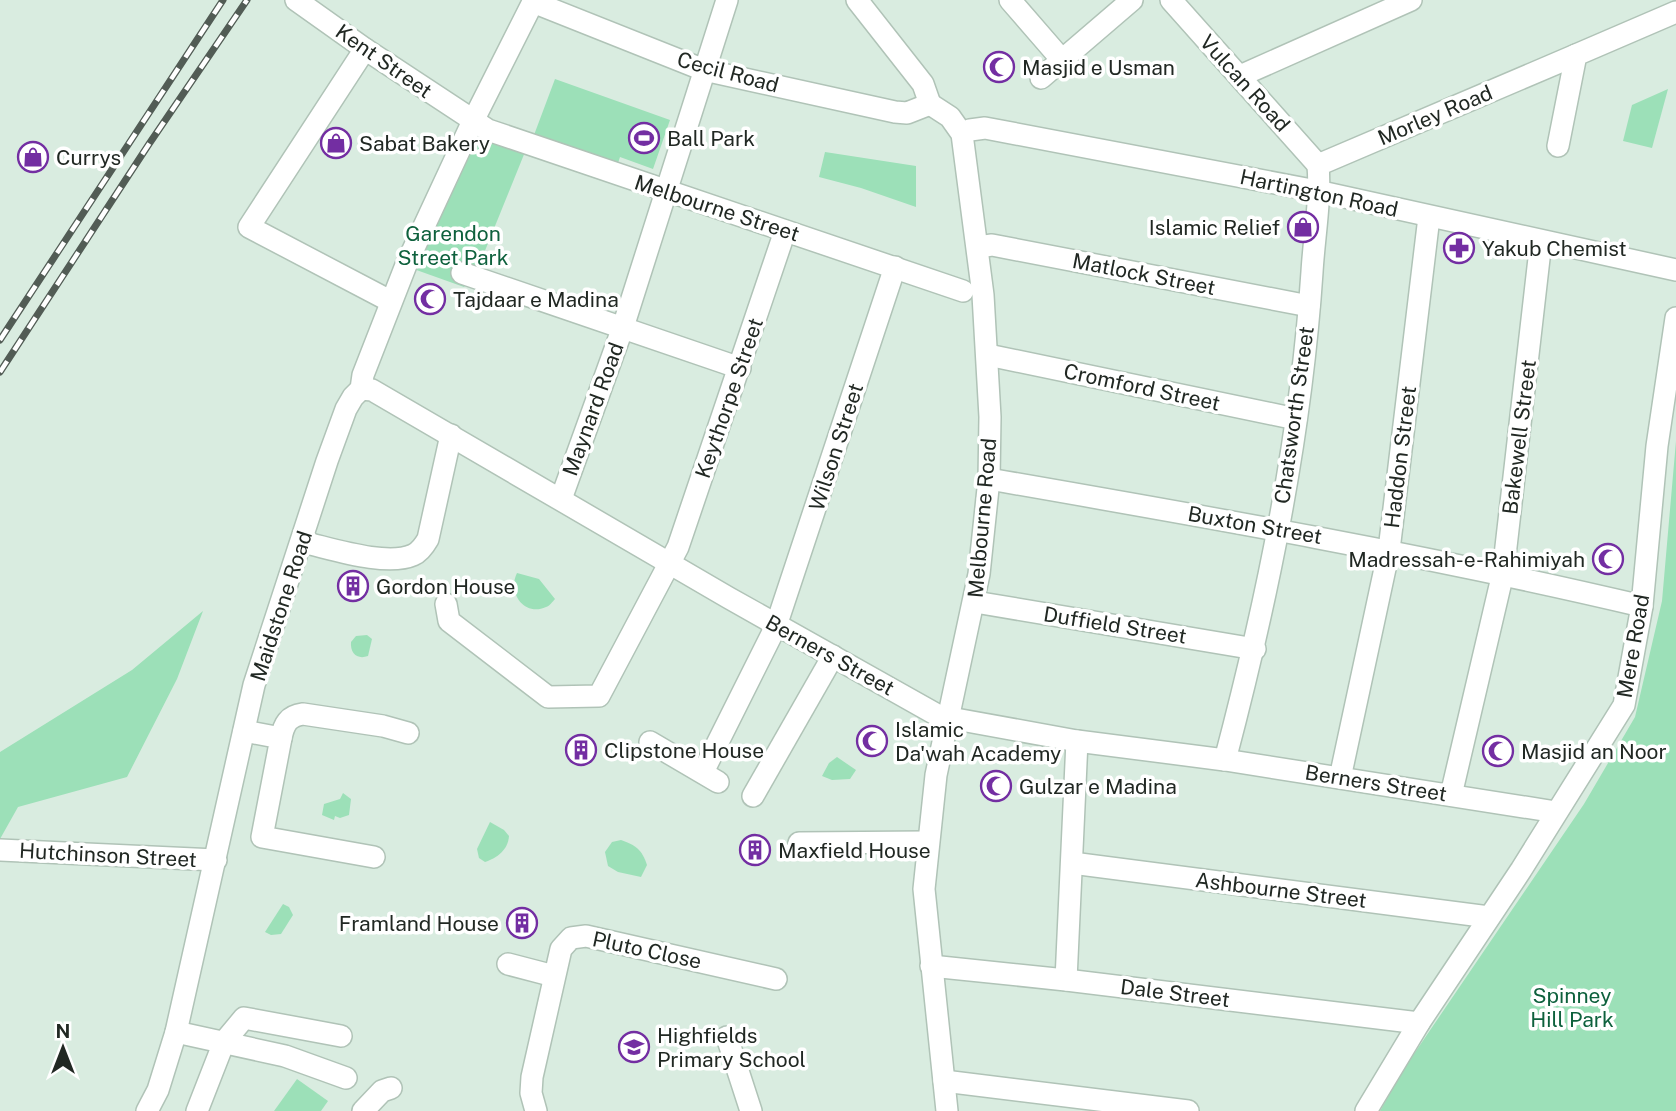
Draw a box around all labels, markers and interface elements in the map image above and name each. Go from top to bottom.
street label: Kent Street [331,19,437,103]
street label: Vulcan Road [1195,29,1295,137]
street label: Cecil Road [674,46,782,98]
mosque icon: Masjid e Usman [982,50,1016,84]
place label: Masjid e Usman [1022,55,1175,80]
street label: Morley Road [1374,80,1496,150]
sports icon: Ball Park [627,121,661,155]
shop icon: Sabat Bakery [319,126,353,160]
place label: Ball Park [667,126,755,151]
place label: Sabat Bakery [359,131,490,156]
shop icon: Currys [16,140,50,174]
place label: Currys [56,145,121,170]
street label: Hartington Road [1238,164,1400,222]
street label: Melbourne Street [631,170,803,246]
shop icon: Islamic Relief [1286,210,1320,244]
place label: Islamic Relief [1149,215,1280,240]
park label: Garendon Street Park [397,221,509,270]
pharmacy icon: Yakub Chemist [1442,231,1476,265]
place label: Yakub Chemist [1482,236,1627,261]
street label: Matlock Street [1070,248,1218,300]
mosque icon: Tajdaar e Madina [413,282,447,316]
place label: Tajdaar e Madina [453,287,619,312]
street label: Keythorpe Street [690,315,768,481]
street label: Chatsworth Street [1269,325,1319,505]
street label: Maynard Road [557,339,629,479]
street label: Cromford Street [1062,358,1222,416]
street label: Bakewell Street [1497,358,1541,516]
street label: Wilson Street [804,380,868,514]
street label: Haddon Street [1379,384,1421,530]
street label: Melbourne Road [963,437,1001,599]
street label: Buxton Street [1186,501,1324,549]
street label: Maidstone Road [245,528,317,684]
mosque icon: Madressah-e-Rahimiyah [1591,542,1625,576]
place label: Madressah-e-Rahimiyah [1348,547,1585,572]
building icon: Gordon House [336,569,370,603]
place label: Gordon House [376,574,515,599]
street label: Mere Road [1612,592,1654,700]
street label: Duffield Street [1042,601,1188,649]
street label: Berners Street [761,609,899,701]
place label: Islamic Da'wah Academy [895,717,1061,766]
mosque icon: Islamic Da'wah Academy [855,724,889,758]
building icon: Clipstone House [564,733,598,767]
mosque icon: Masjid an Noor [1481,734,1515,768]
place label: Clipstone House [604,738,764,763]
place label: Masjid an Noor [1521,739,1667,764]
street label: Berners Street [1303,759,1449,807]
mosque icon: Gulzar e Madina [979,769,1013,803]
place label: Gulzar e Madina [1019,774,1177,799]
building icon: Maxfield House [738,833,772,867]
street label: Hutchinson Street [18,838,198,872]
place label: Maxfield House [778,838,931,863]
street label: Ashbourne Street [1194,867,1368,913]
building icon: Framland House [505,906,539,940]
place label: Framland House [339,911,499,936]
street label: Pluto Close [590,926,704,974]
street label: Dale Street [1119,974,1231,1012]
park label: Spinney Hill Park [1530,983,1614,1032]
north arrow [28,1013,98,1083]
text: N [56,1020,70,1042]
place label: Highfields Primary School [657,1023,806,1072]
school or university icon: Highfields Primary School [617,1030,651,1064]

